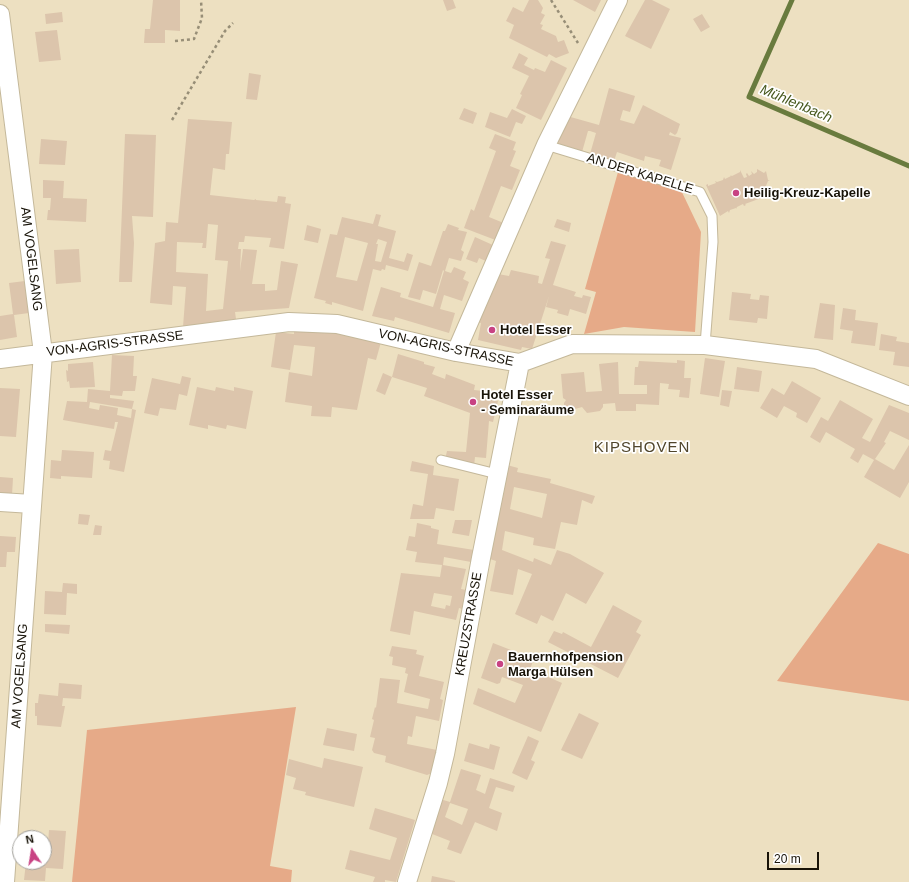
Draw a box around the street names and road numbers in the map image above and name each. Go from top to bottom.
street label: AN DER KAPELLE [585,150,695,198]
street label: AM VOGELSANG [17,206,45,312]
street label: VON-AGRIS-STRASSE [377,326,515,370]
street label: VON-AGRIS-STRASSE [46,328,184,360]
street label: KREUZSTRASSE [452,571,486,677]
street label: AM VOGELSANG [9,623,31,729]

